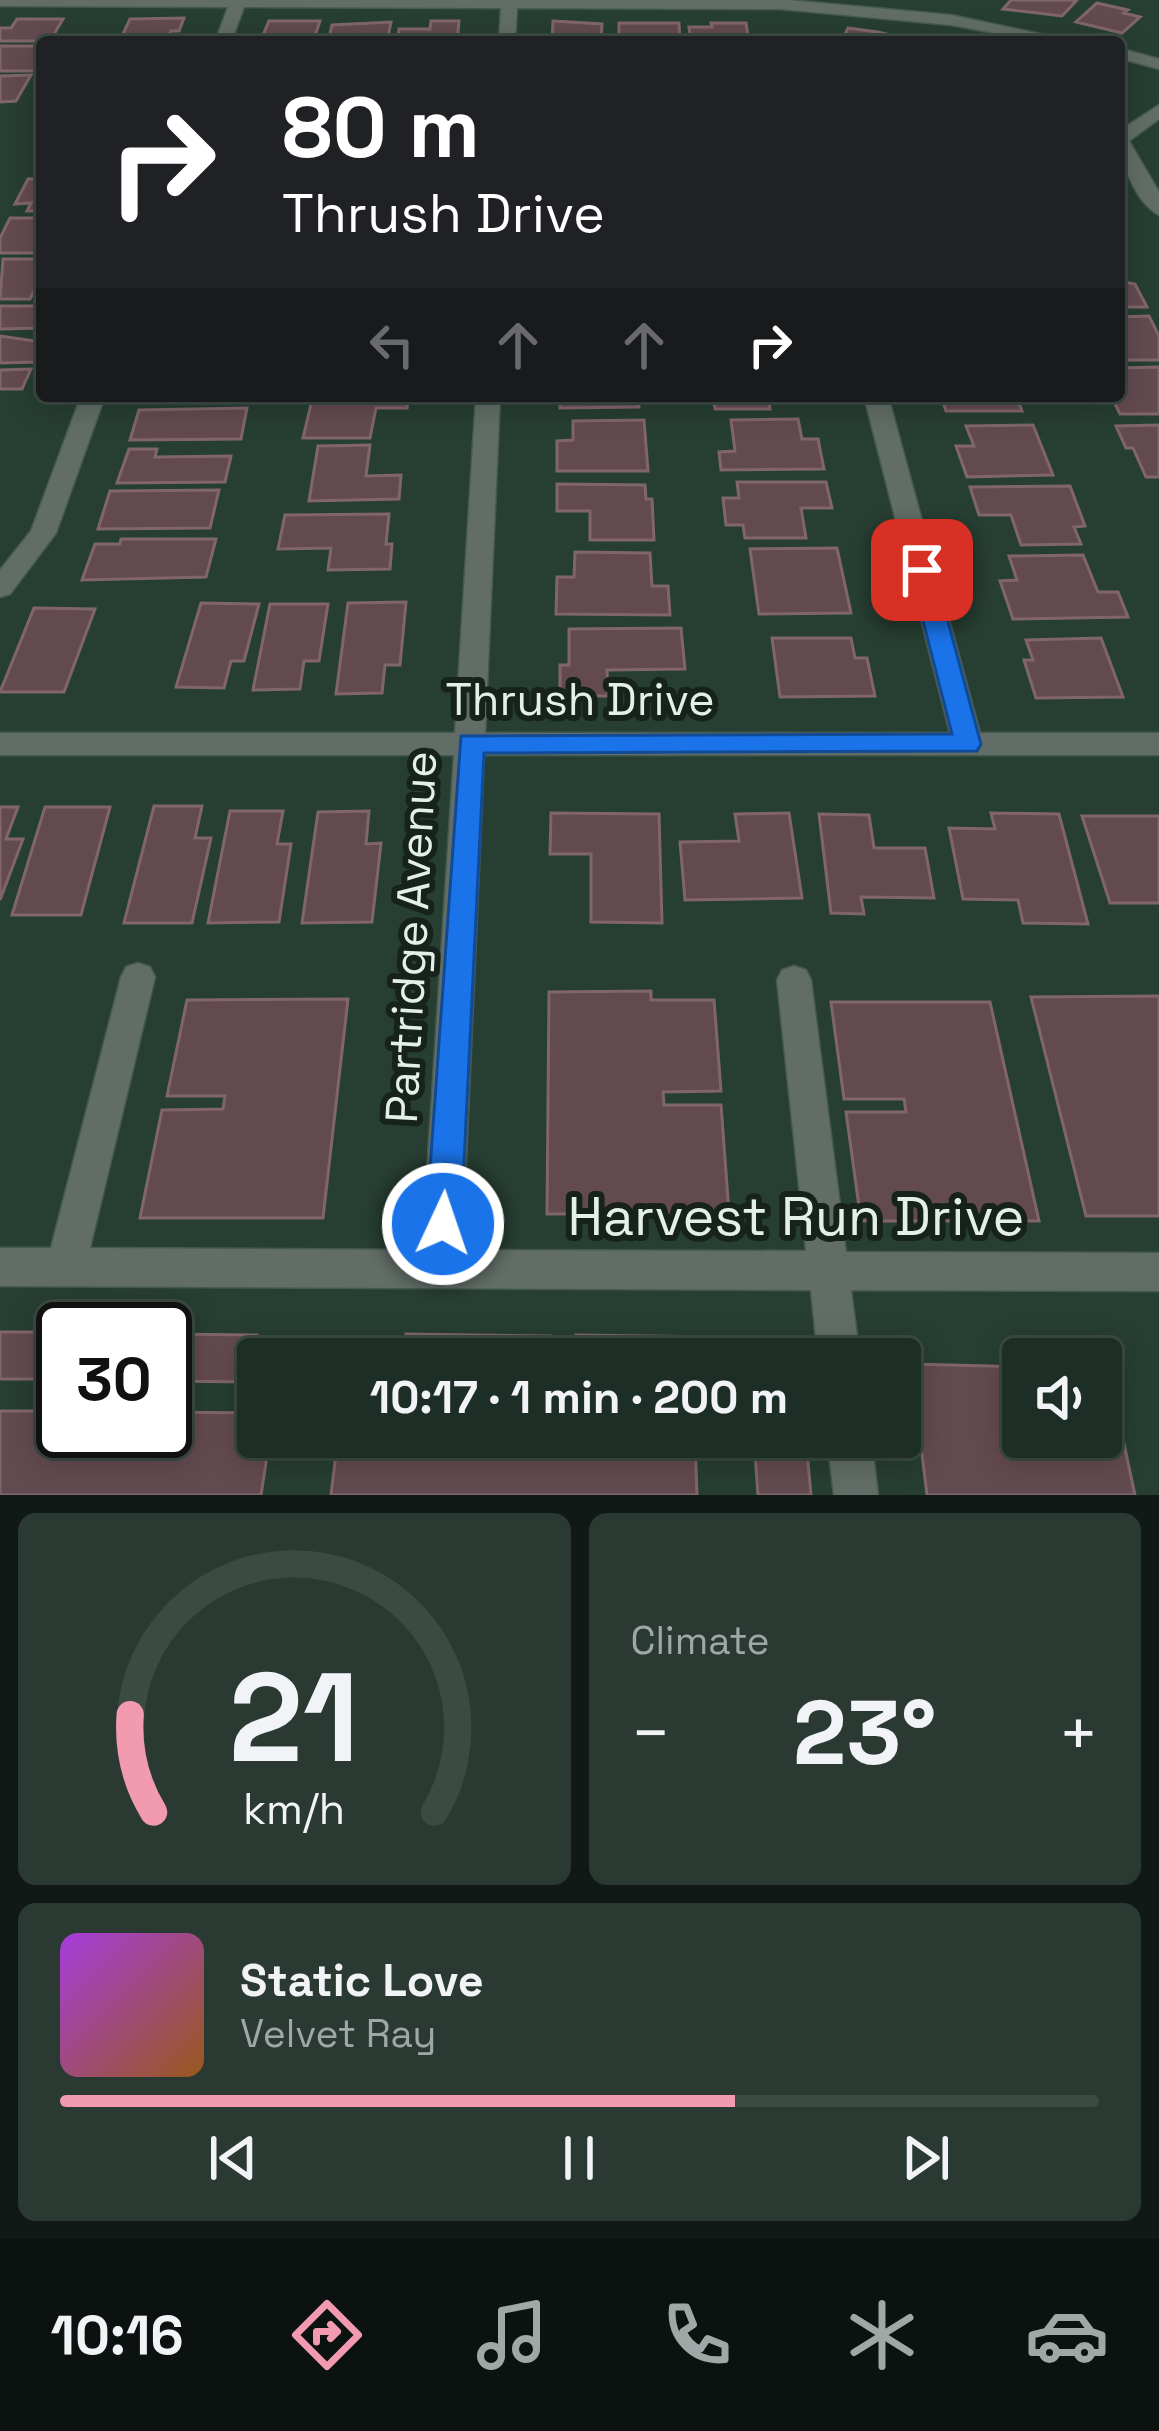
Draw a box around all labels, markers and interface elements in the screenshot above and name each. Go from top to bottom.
text: 80 m [282,74,480,182]
icon: right [84,84,240,240]
text: Thrush Drive [282,179,605,248]
icon: left [359,312,425,378]
icon: ahead [485,312,551,378]
icon: ahead [611,312,677,378]
icon: right [737,312,803,378]
pin [871,519,973,621]
icon: arrive [889,537,955,603]
street label: Thrush Drive [445,671,715,728]
street label: Partridge Avenue [373,750,449,1124]
position arrow [380,1161,506,1287]
street label: Harvest Run Drive [568,1182,1024,1251]
speed limit sign: 30 [36,1302,192,1458]
map controls [1002,1338,1122,1458]
button: sound [1002,1338,1122,1458]
text: 10:17 · 1 min · 200 m [370,1369,788,1426]
text: Climate [631,1616,770,1665]
text: 21 [229,1638,360,1797]
text: 23° [793,1675,937,1790]
text: − [631,1691,671,1775]
text: + [1058,1691,1099,1775]
text: km/h [243,1782,345,1837]
text: Static Love [240,1952,484,2009]
text: Velvet Ray [240,2009,436,2058]
icon: previous [200,2125,266,2191]
icon: pause [546,2125,612,2191]
icon: next [893,2125,959,2191]
icon: directions [285,2293,369,2377]
icon: music [470,2293,554,2377]
icon: phone [655,2293,739,2377]
icon: climate [840,2293,924,2377]
icon: car [1025,2293,1109,2377]
text: 10:16 [50,2301,184,2370]

